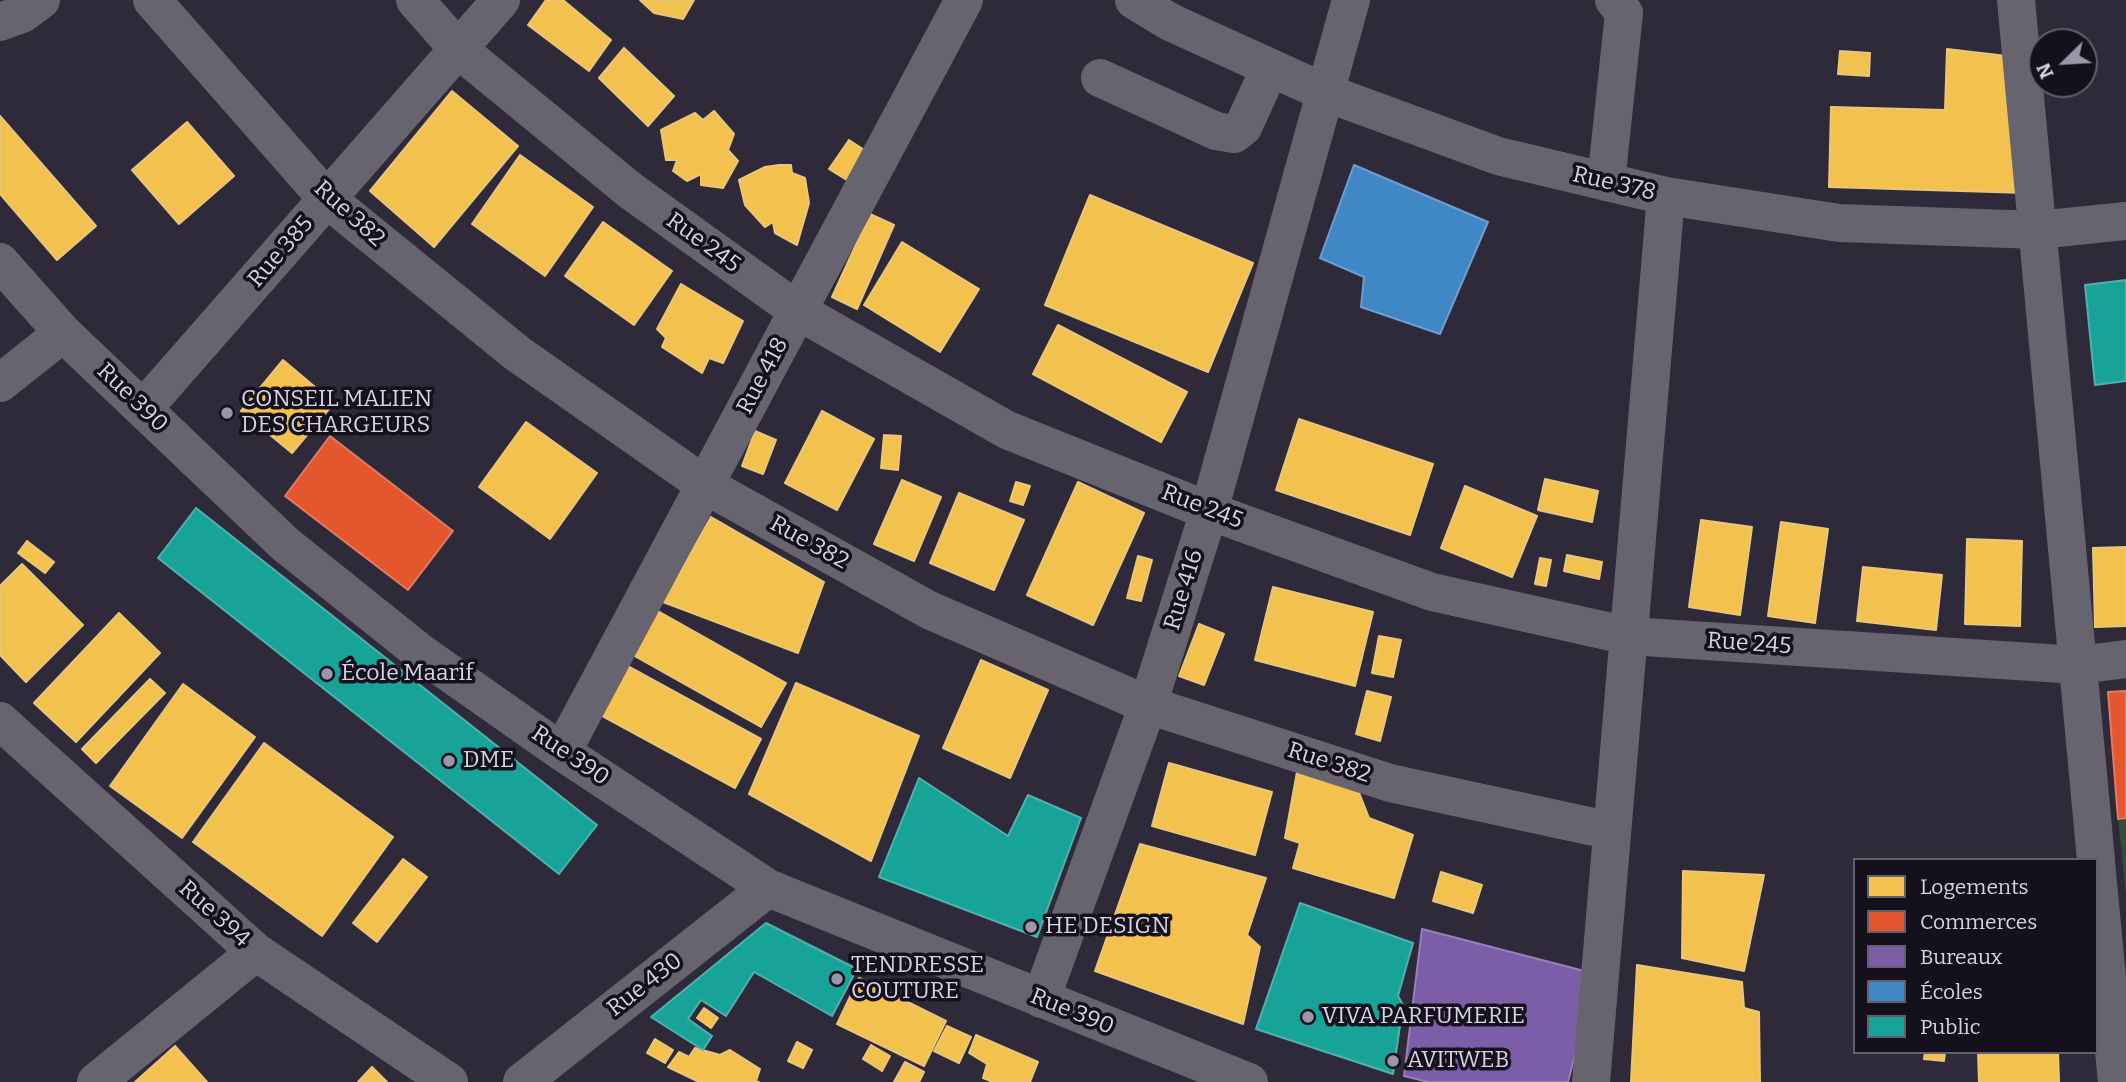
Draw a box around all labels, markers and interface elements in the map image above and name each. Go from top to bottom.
north arrow [2028,28,2098,98]
text: N [2032,60,2059,82]
street label: Rue 378 [1570,161,1658,207]
street label: Rue 382 [308,175,390,253]
street label: Rue 245 [661,207,745,279]
street label: Rue 385 [243,211,319,293]
street label: Rue 418 [731,333,795,419]
street label: Rue 390 [91,358,173,438]
place label: CONSEIL MALIEN DES CHARGEURS [241,386,432,440]
marker: CONSEIL MALIEN DES CHARGEURS [219,405,235,421]
street label: Rue 245 [1158,479,1246,535]
street label: Rue 382 [765,510,853,576]
street label: Rue 416 [1159,547,1209,633]
street label: Rue 245 [1706,627,1792,661]
place label: École Maarif [341,660,473,688]
marker: École Maarif [319,666,335,682]
street label: Rue 390 [526,720,614,792]
street label: Rue 382 [1284,737,1374,789]
place label: DME [463,747,514,775]
marker: DME [441,753,457,769]
legend [1853,858,2098,1054]
text: Logements [1920,874,2029,900]
street label: Rue 394 [173,875,255,953]
text: Commerces [1920,909,2037,935]
place label: HE DESIGN [1045,913,1170,941]
marker: HE DESIGN [1023,919,1039,935]
text: Bureaux [1920,944,2003,970]
street label: Rue 430 [602,947,688,1023]
place label: TENDRESSE COUTURE [851,952,984,1006]
marker: TENDRESSE COUTURE [829,971,845,987]
text: Écoles [1920,979,1983,1005]
street label: Rue 390 [1026,983,1118,1041]
place label: VIVA PARFUMERIE [1322,1003,1525,1031]
marker: VIVA PARFUMERIE [1300,1009,1316,1025]
text: Public [1920,1014,1981,1040]
place label: AVITWEB [1407,1047,1509,1075]
marker: AVITWEB [1385,1053,1401,1069]

